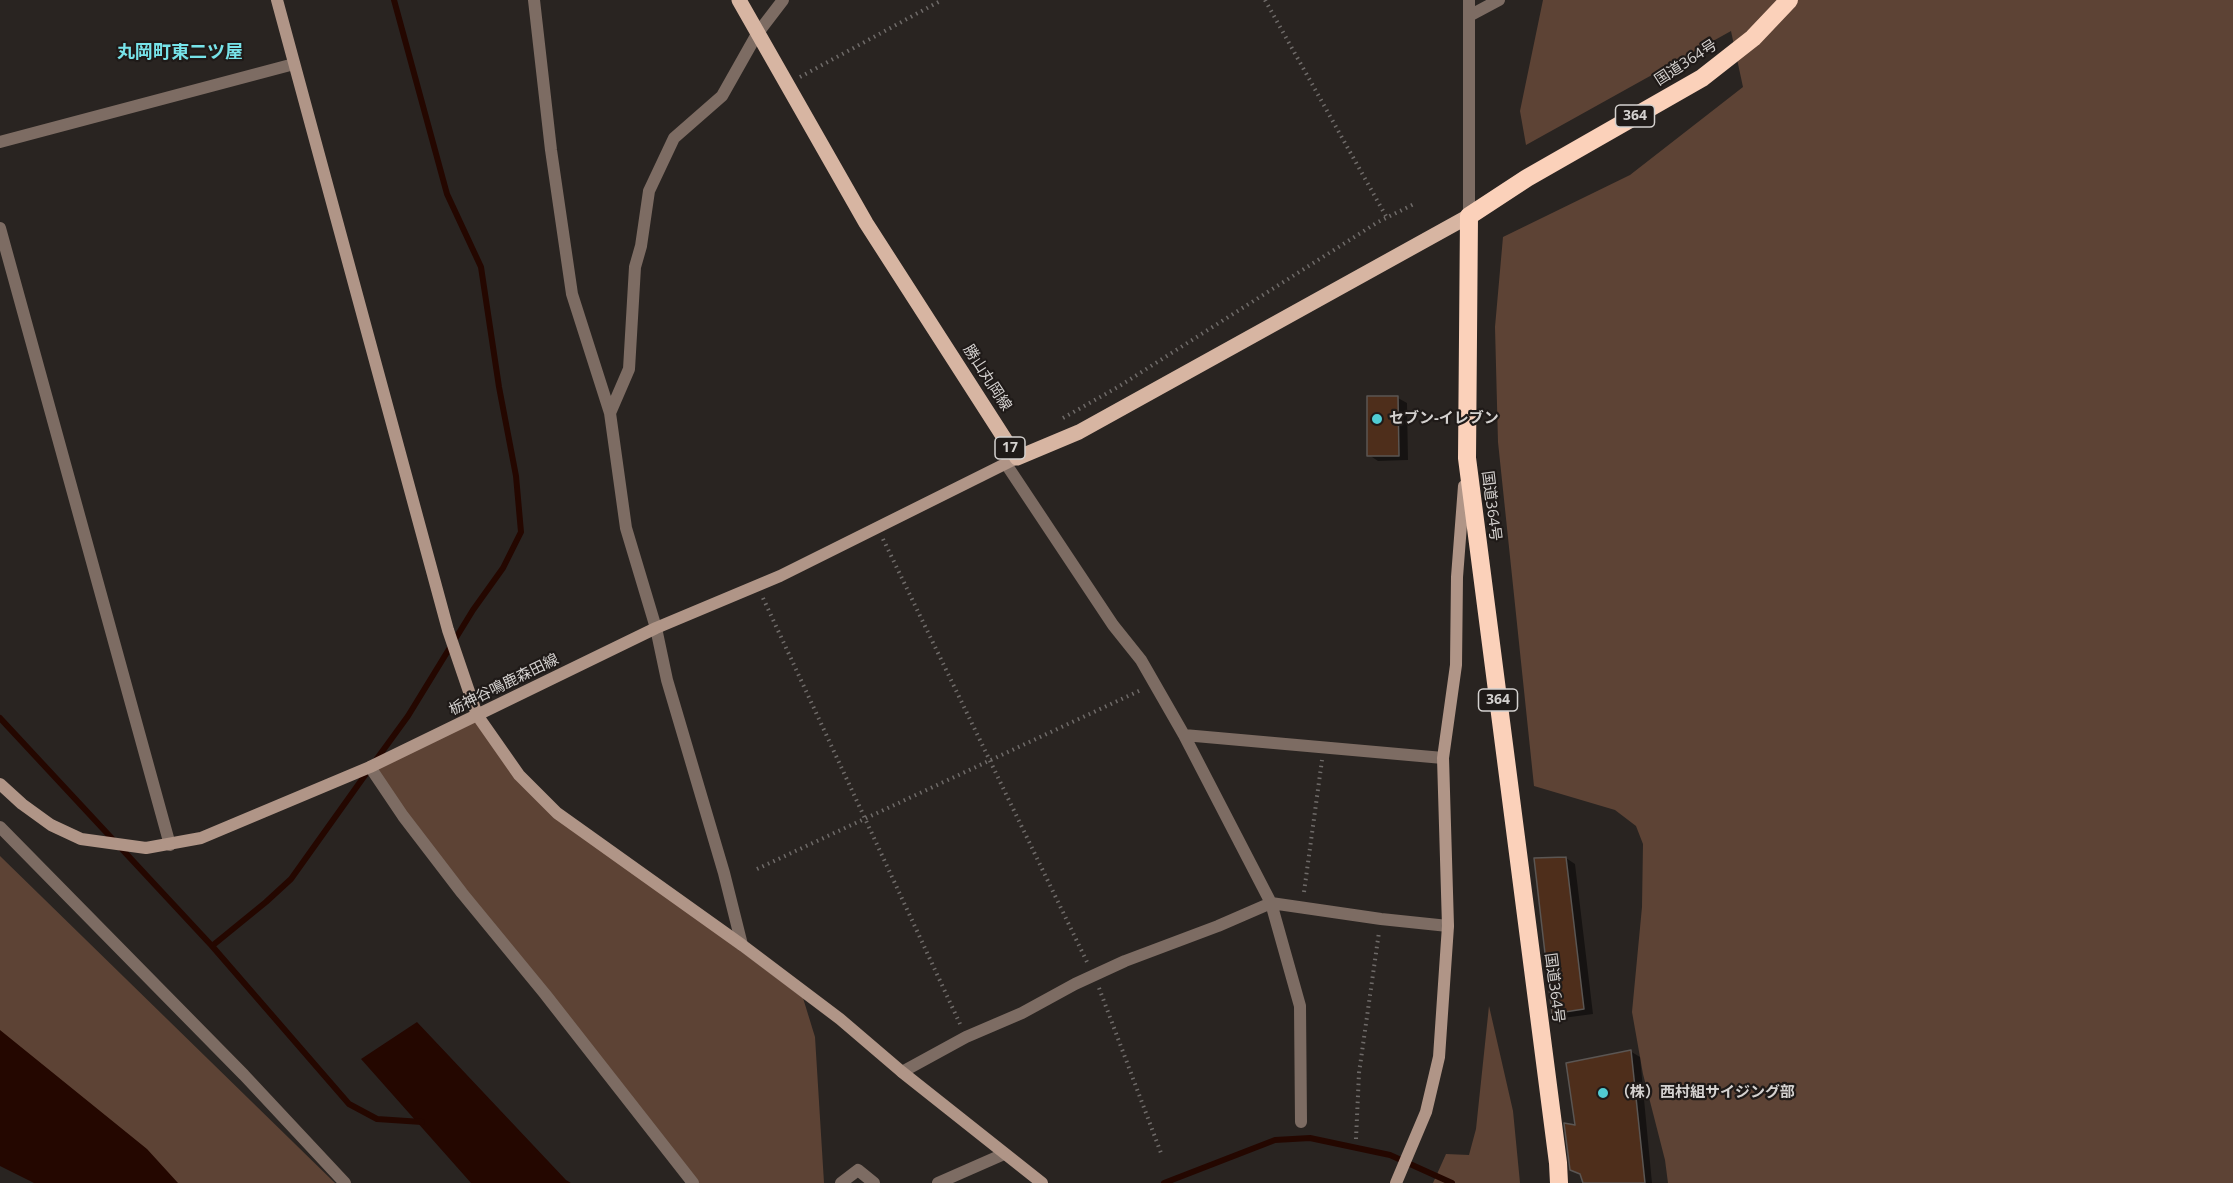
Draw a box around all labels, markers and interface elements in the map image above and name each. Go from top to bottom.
street label: 国道364号 [1651,36,1721,90]
district label: 丸岡町東二ツ屋 [117,42,243,64]
road number: 364 [1616,105,1654,127]
street label: 勝山丸岡線 [959,342,1015,414]
place label: セブン-イレブン [1389,410,1499,428]
marker: セブン-イレブン [1370,412,1384,426]
road number: 17 [995,437,1025,459]
street label: 国道364号 [1478,470,1504,542]
street label: 栃神谷鳴鹿森田線 [446,651,562,719]
road number: 364 [1478,689,1518,711]
street label: 国道364号 [1541,952,1567,1024]
place label: （株）西村組サイジング部 [1615,1084,1795,1102]
marker: （株）西村組サイジング部 [1596,1086,1610,1100]

